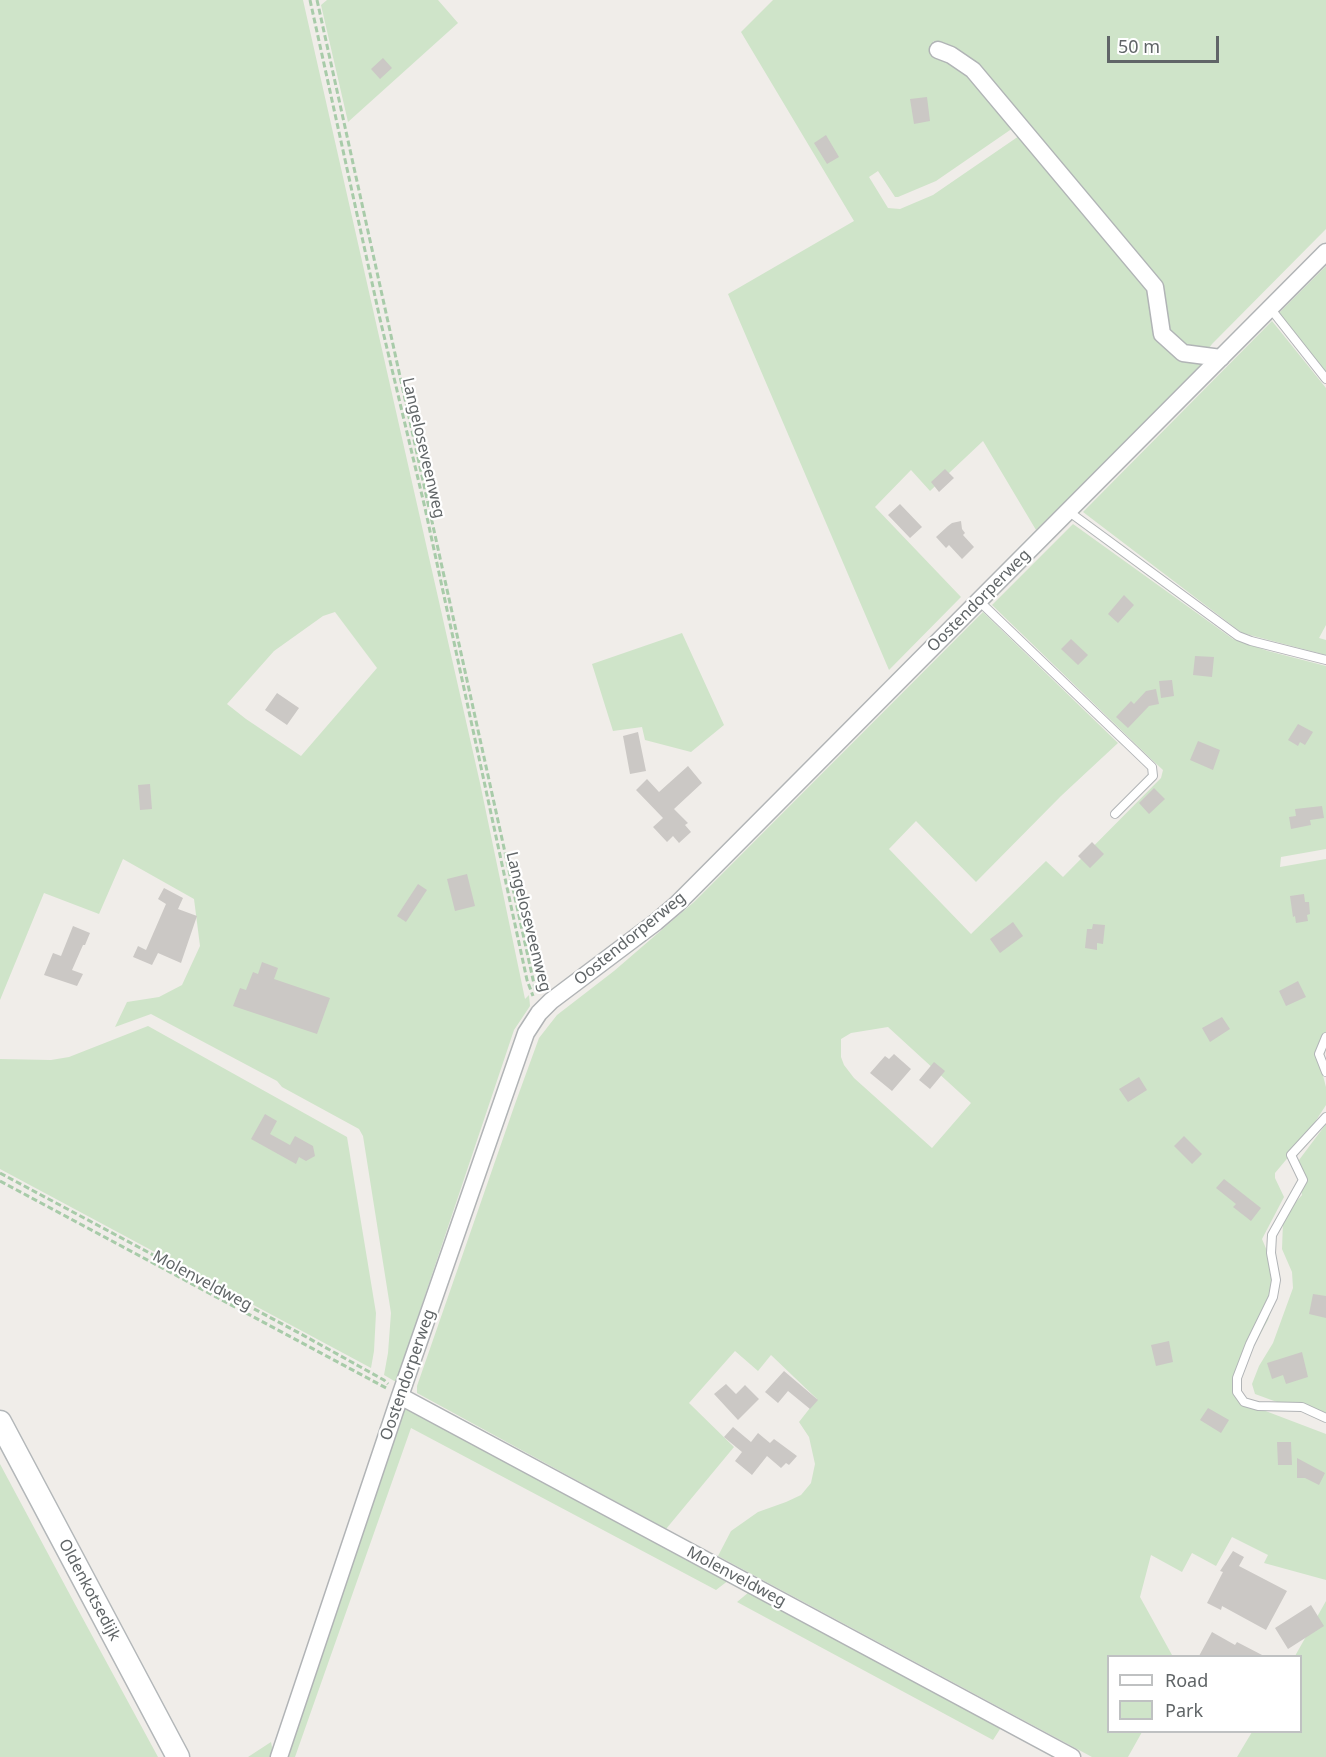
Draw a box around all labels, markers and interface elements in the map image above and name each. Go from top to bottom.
scale bar [1110,24,1222,62]
text: 50 m [1118,34,1160,58]
street label: Langeloseveenweg [397,376,449,520]
street label: Oostendorperweg [924,546,1034,656]
street label: Langeloseveenweg [501,850,555,994]
street label: Oostendorperweg [571,888,689,990]
street label: Molenveldweg [149,1247,255,1315]
street label: Oostendorperweg [377,1307,439,1443]
street label: Oldenkotsedijk [54,1536,124,1644]
street label: Molenveldweg [683,1543,789,1611]
legend [1107,1655,1302,1733]
text: Road [1165,1668,1208,1692]
text: Park [1165,1698,1203,1722]

